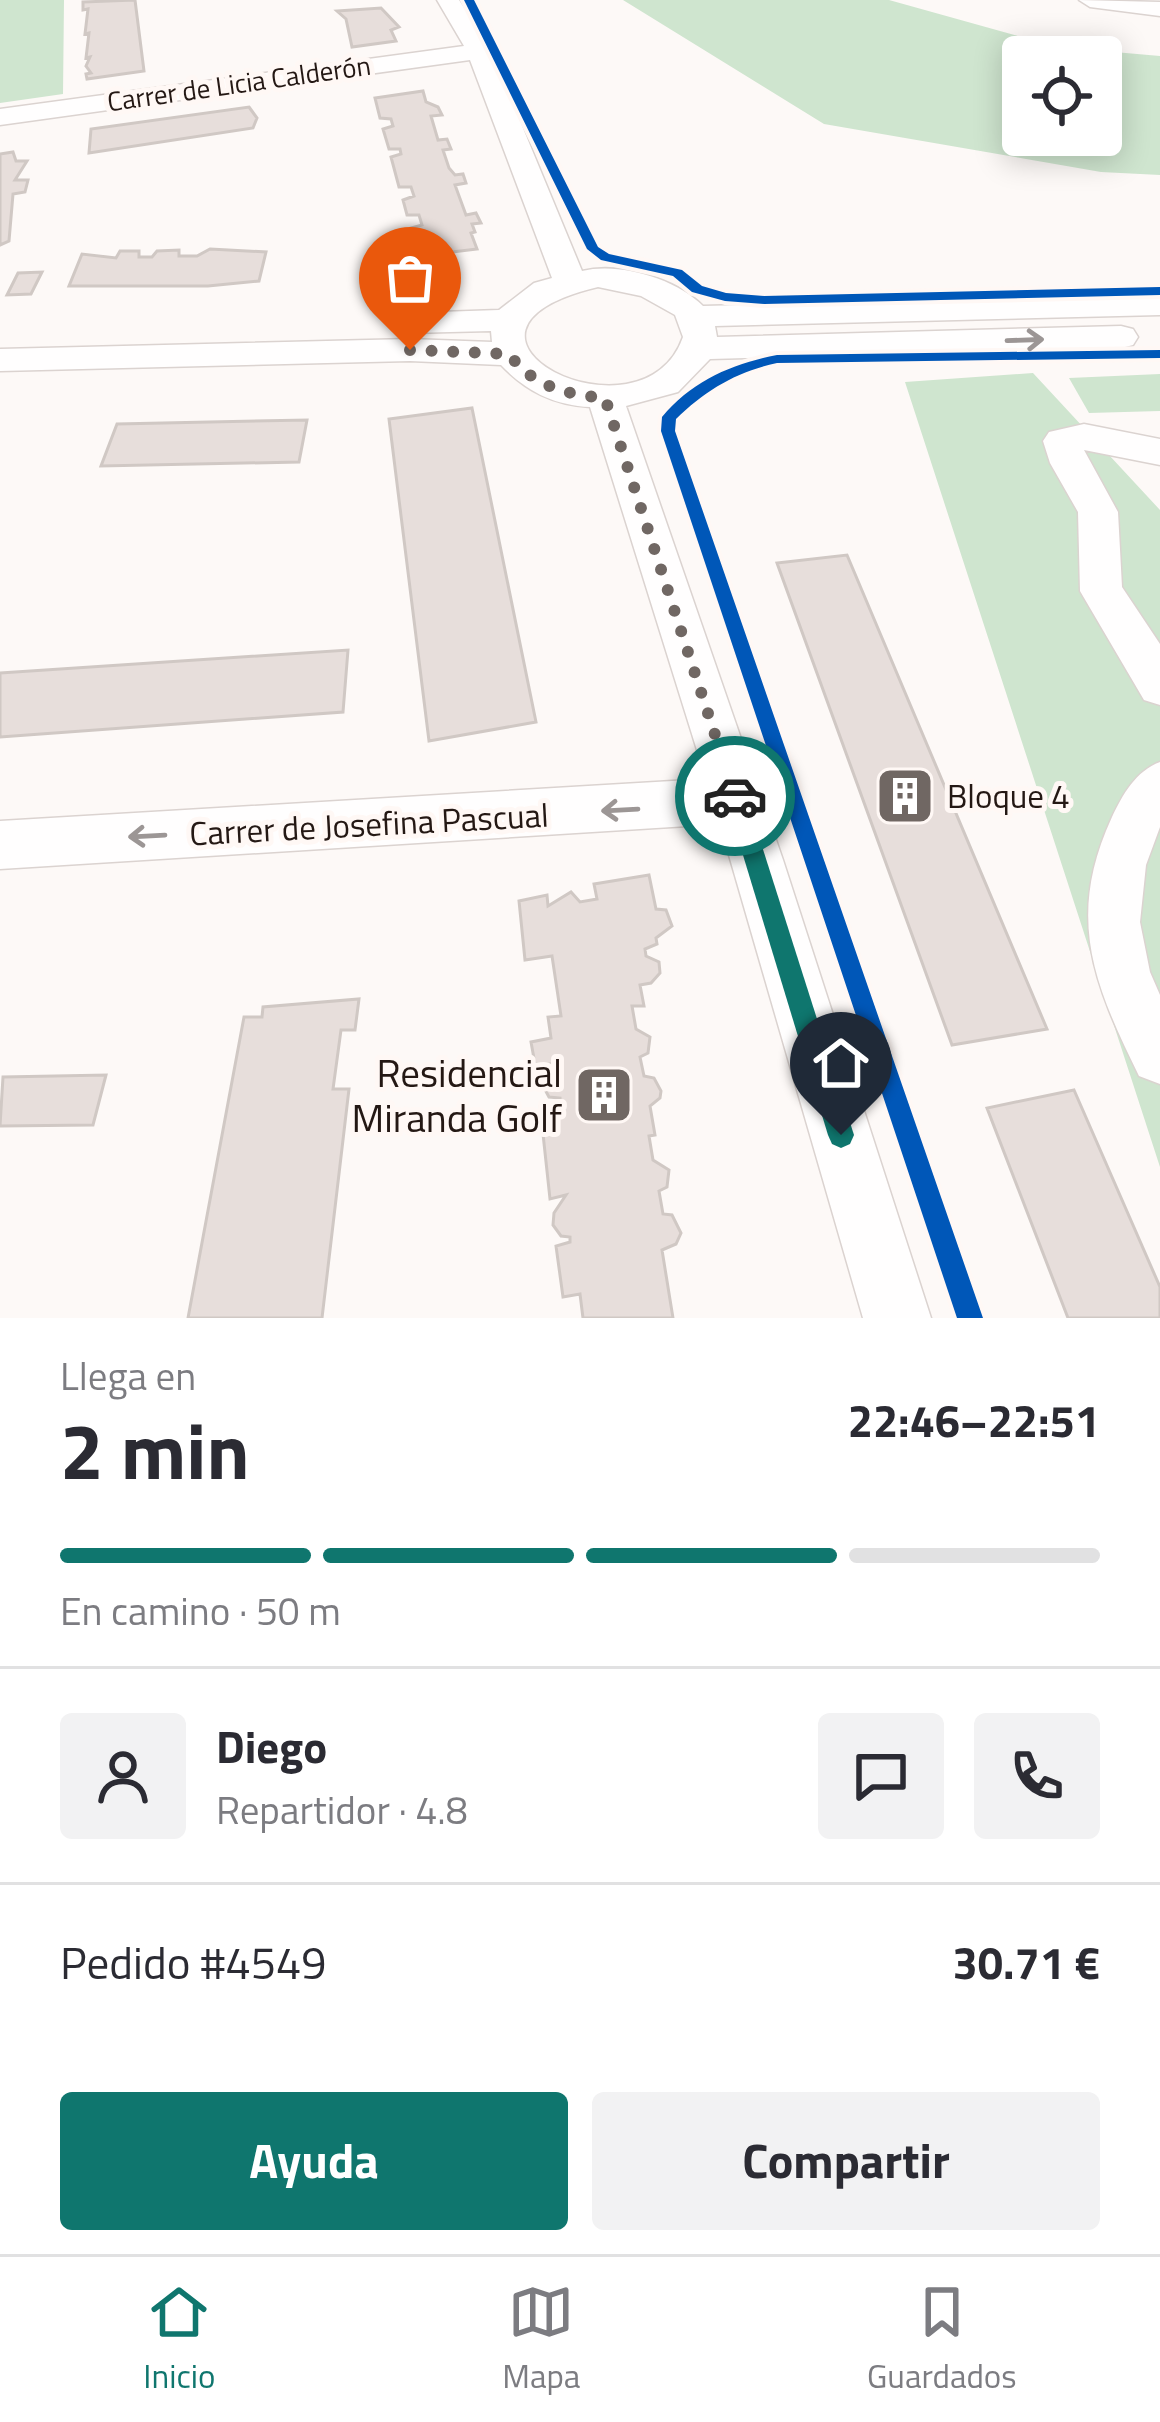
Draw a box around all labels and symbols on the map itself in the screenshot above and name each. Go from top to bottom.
street label: Carrer de Licia Calderón [104,44,373,121]
pin [359,227,461,350]
one-way arrow [1005,328,1044,351]
courier [675,736,795,856]
building icon: Bloque 4 [874,765,936,827]
place label: Bloque 4 [947,771,1070,821]
street label: Carrer de Josefina Pascual [188,790,550,858]
one-way arrow [601,799,640,822]
one-way arrow [128,825,167,848]
pin [790,1012,892,1135]
place label: Residencial Miranda Golf [351,1043,562,1147]
building icon: Residencial Miranda Golf [573,1064,635,1126]

